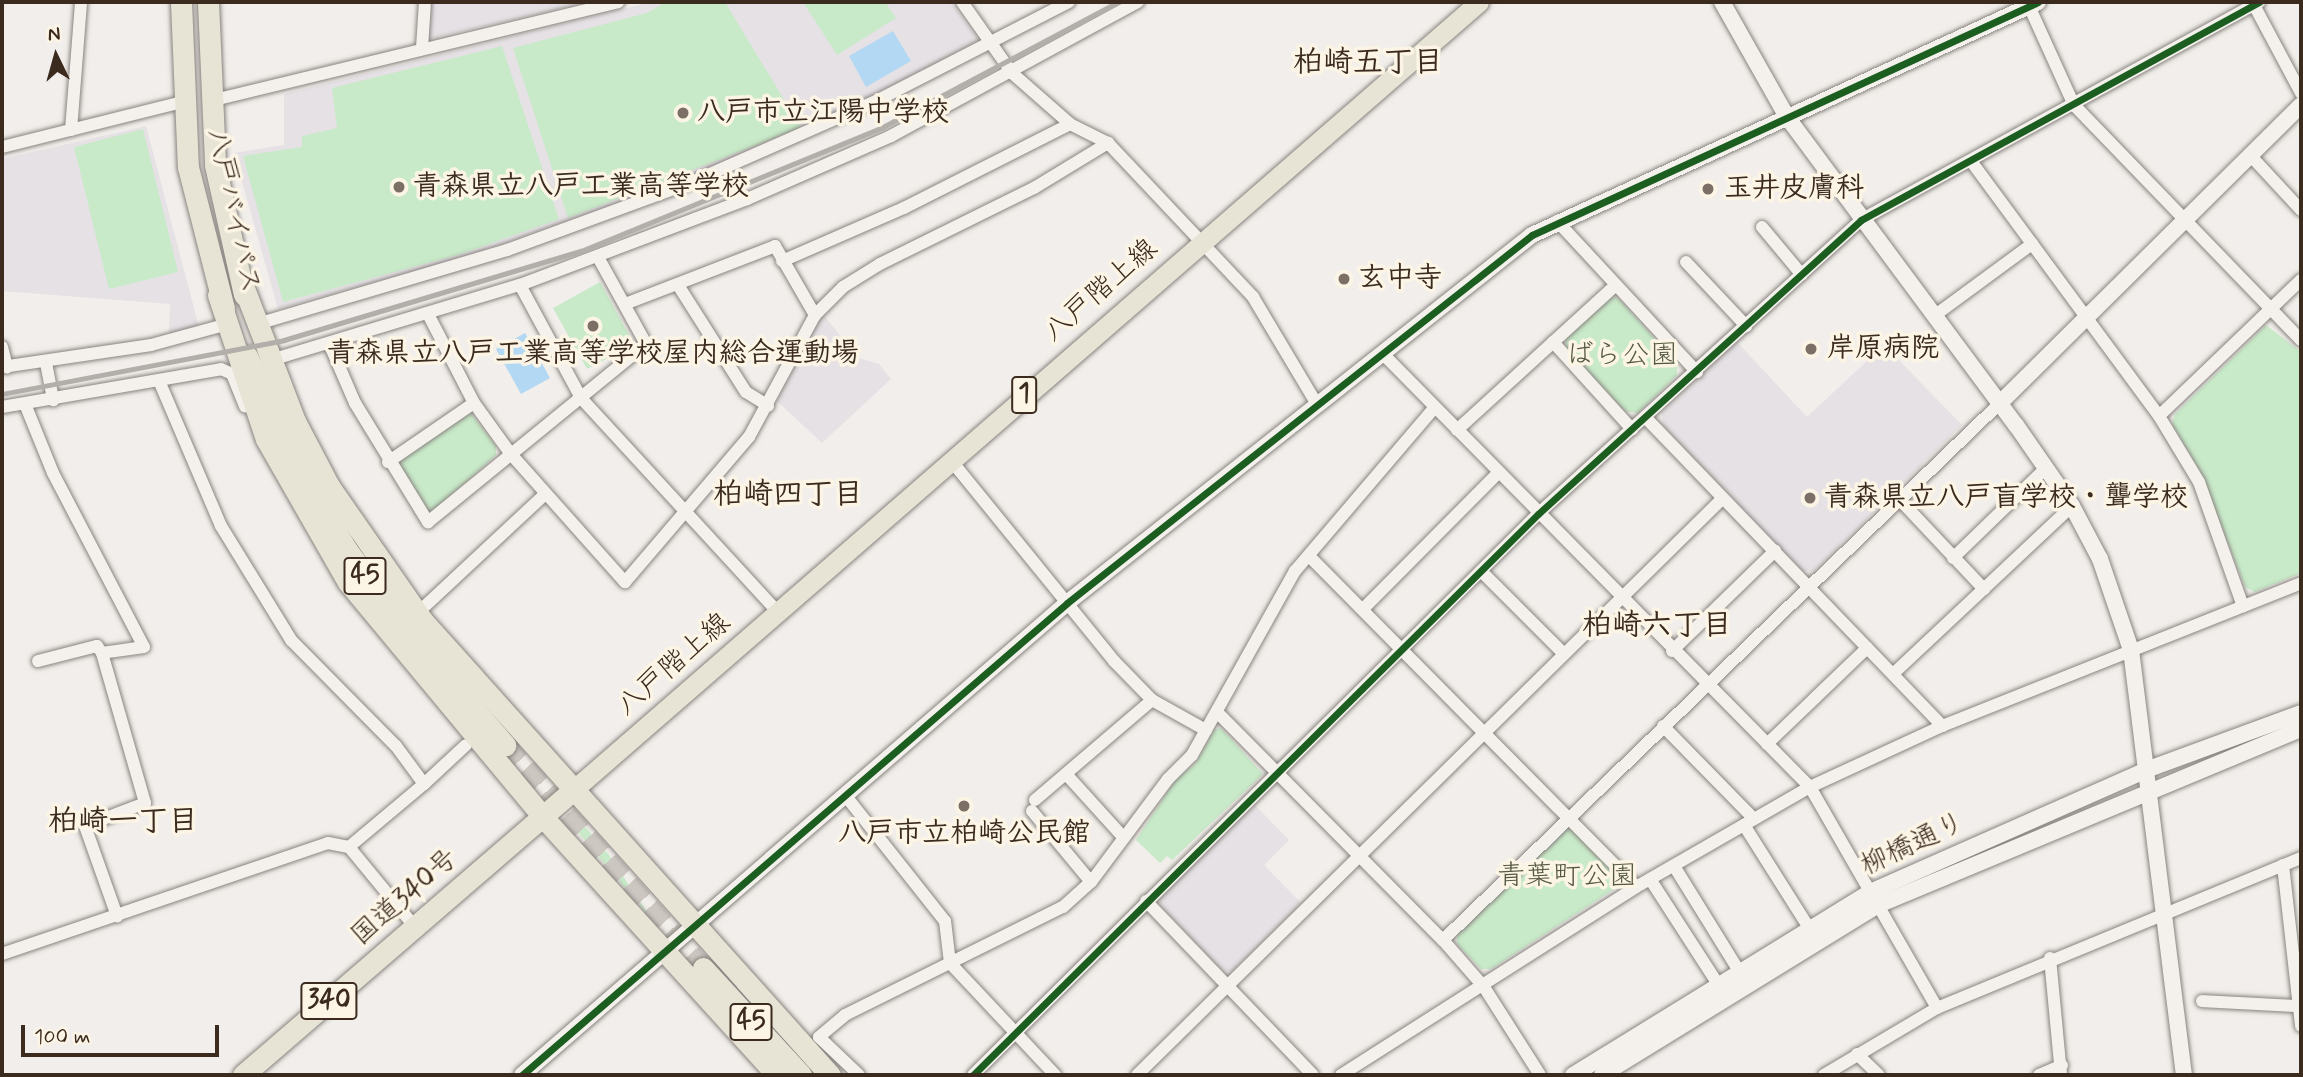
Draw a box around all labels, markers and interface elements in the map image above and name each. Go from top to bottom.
north arrow [21,21,91,91]
text: N [47,22,62,48]
district label: 柏崎五丁目 [1293,45,1443,81]
place label: 八戸市立江陽中学校 [697,96,949,130]
marker: 八戸市立江陽中学校 [675,105,691,121]
street label: 八戸バイパス [199,125,267,297]
place label: 青森県立八戸工業高等学校 [413,170,749,204]
place label: 玉井皮膚科 [1724,172,1864,206]
marker: 青森県立八戸工業高等学校 [391,179,407,195]
marker: 玉井皮膚科 [1698,179,1718,199]
street label: 八戸階上線 [1037,232,1165,350]
place label: 玄中寺 [1358,262,1442,296]
marker: 玄中寺 [1336,271,1352,287]
marker: 青森県立八戸工業高等学校屋内総合運動場 [585,318,601,334]
place label: 岸原病院 [1827,332,1939,366]
place label: 青森県立八戸工業高等学校屋内総合運動場 [327,337,859,371]
park label: ばら公園 [1566,339,1678,373]
marker: 岸原病院 [1801,339,1821,359]
road number: 1 [1010,372,1038,418]
district label: 柏崎四丁目 [713,477,863,513]
place label: 青森県立八戸盲学校・聾学校 [1824,481,2188,515]
marker: 青森県立八戸盲学校・聾学校 [1802,490,1818,506]
road number: 45 [342,554,388,598]
street label: 八戸階上線 [610,606,738,724]
district label: 柏崎六丁目 [1582,608,1732,644]
marker: 八戸市立柏崎公民館 [956,798,972,814]
district label: 柏崎一丁目 [48,804,198,840]
street label: 柳橋通り [1855,806,1971,884]
place label: 八戸市立柏崎公民館 [838,817,1090,851]
street label: 国道340号 [345,843,465,953]
park label: 青葉町公園 [1497,860,1637,894]
road number: 340 [299,978,359,1024]
road number: 45 [728,1000,774,1044]
scale bar [24,1010,222,1054]
text: 100 m [34,1023,90,1051]

